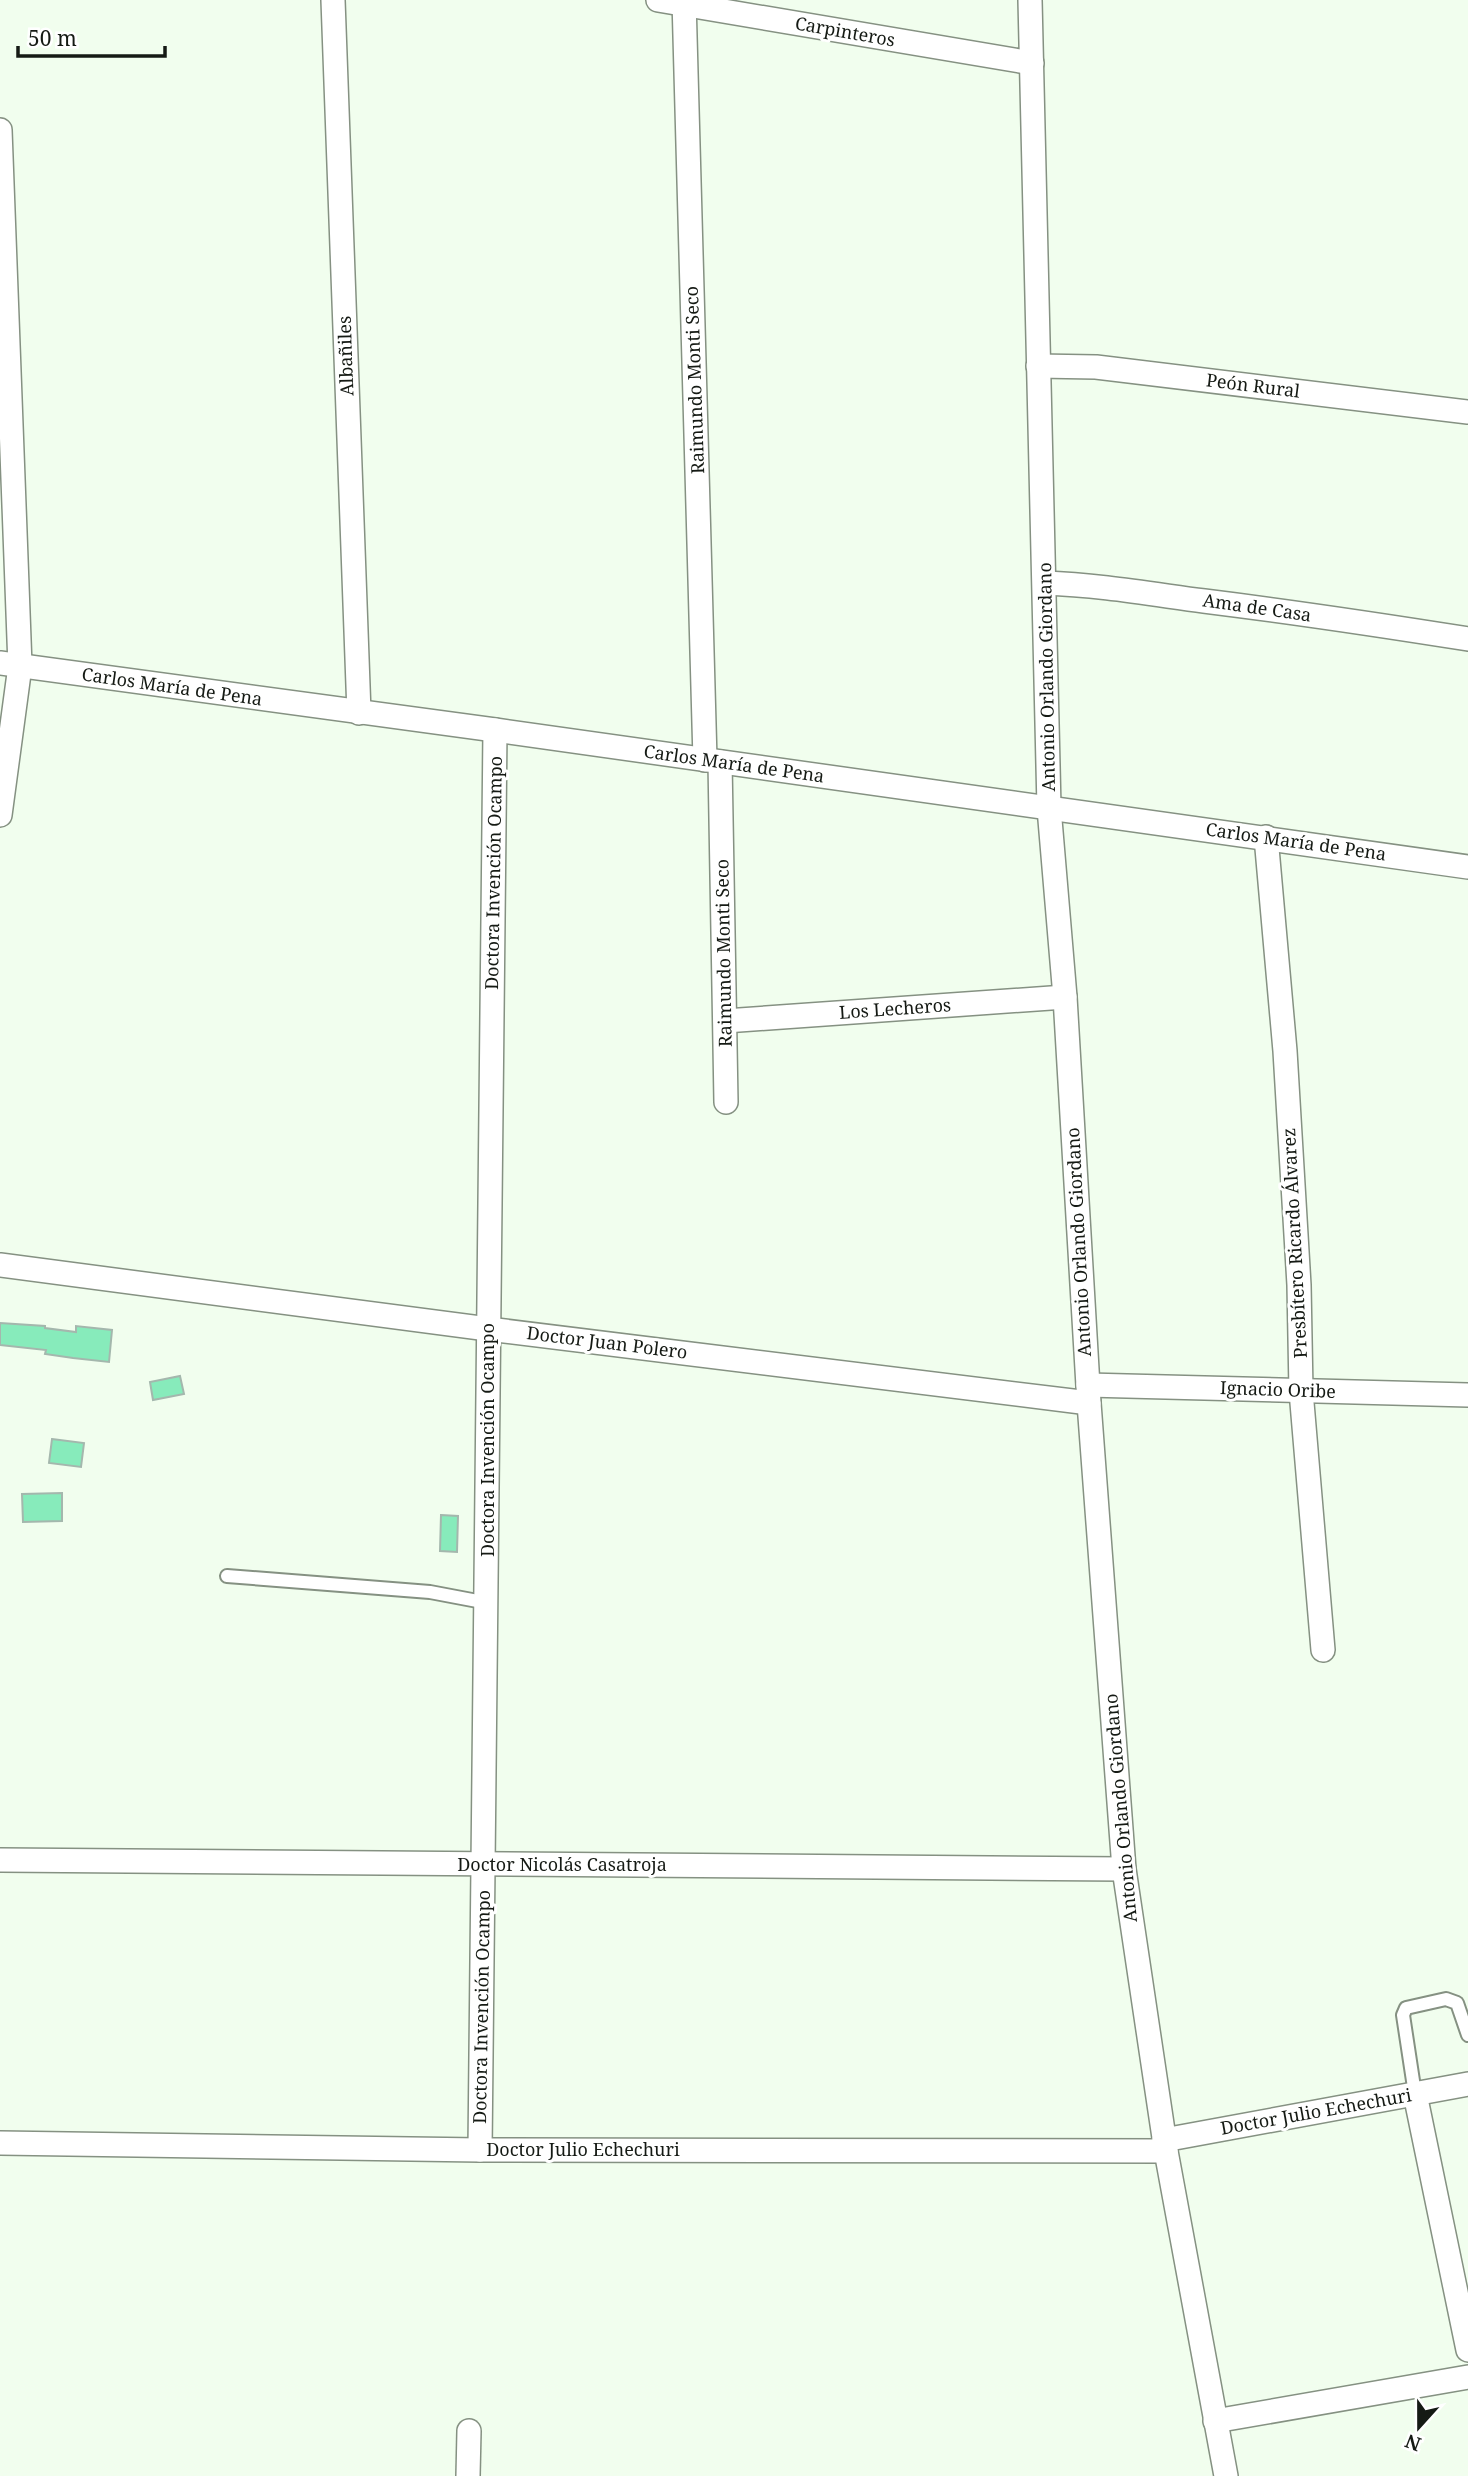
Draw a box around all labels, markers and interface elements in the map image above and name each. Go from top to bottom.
street label: Carpinteros [793,10,897,52]
scale bar [18,14,164,58]
text: 50 m [28,24,77,52]
street label: Raimundo Monti Seco [679,286,709,474]
street label: Albañiles [332,316,358,397]
street label: Peón Rural [1205,367,1302,403]
street label: Antonio Orlando Giordano [1032,562,1060,792]
street label: Ama de Casa [1201,588,1313,627]
street label: Carlos María de Pena [80,661,264,711]
street label: Carlos María de Pena [642,738,826,788]
street label: Doctora Invención Ocampo [479,756,507,990]
street label: Carlos María de Pena [1204,816,1388,866]
street label: Raimundo Monti Seco [709,859,737,1047]
street label: Los Lecheros [838,992,952,1024]
street label: Antonio Orlando Giordano [1060,1127,1096,1357]
street label: Presbítero Ricardo Álvarez [1276,1127,1312,1359]
street label: Doctor Juan Polero [525,1320,689,1364]
street label: Doctora Invención Ocampo [475,1323,499,1557]
street label: Ignacio Oribe [1220,1375,1336,1403]
street label: Antonio Orlando Giordano [1098,1693,1142,1923]
street label: Doctor Nicolás Casatroja [457,1852,667,1876]
street label: Doctora Invención Ocampo [467,1890,495,2124]
street label: Doctor Julio Echechuri [1218,2082,1413,2140]
street label: Doctor Julio Echechuri [486,2137,680,2161]
north arrow [1384,2392,1454,2462]
text: N [1401,2428,1425,2458]

